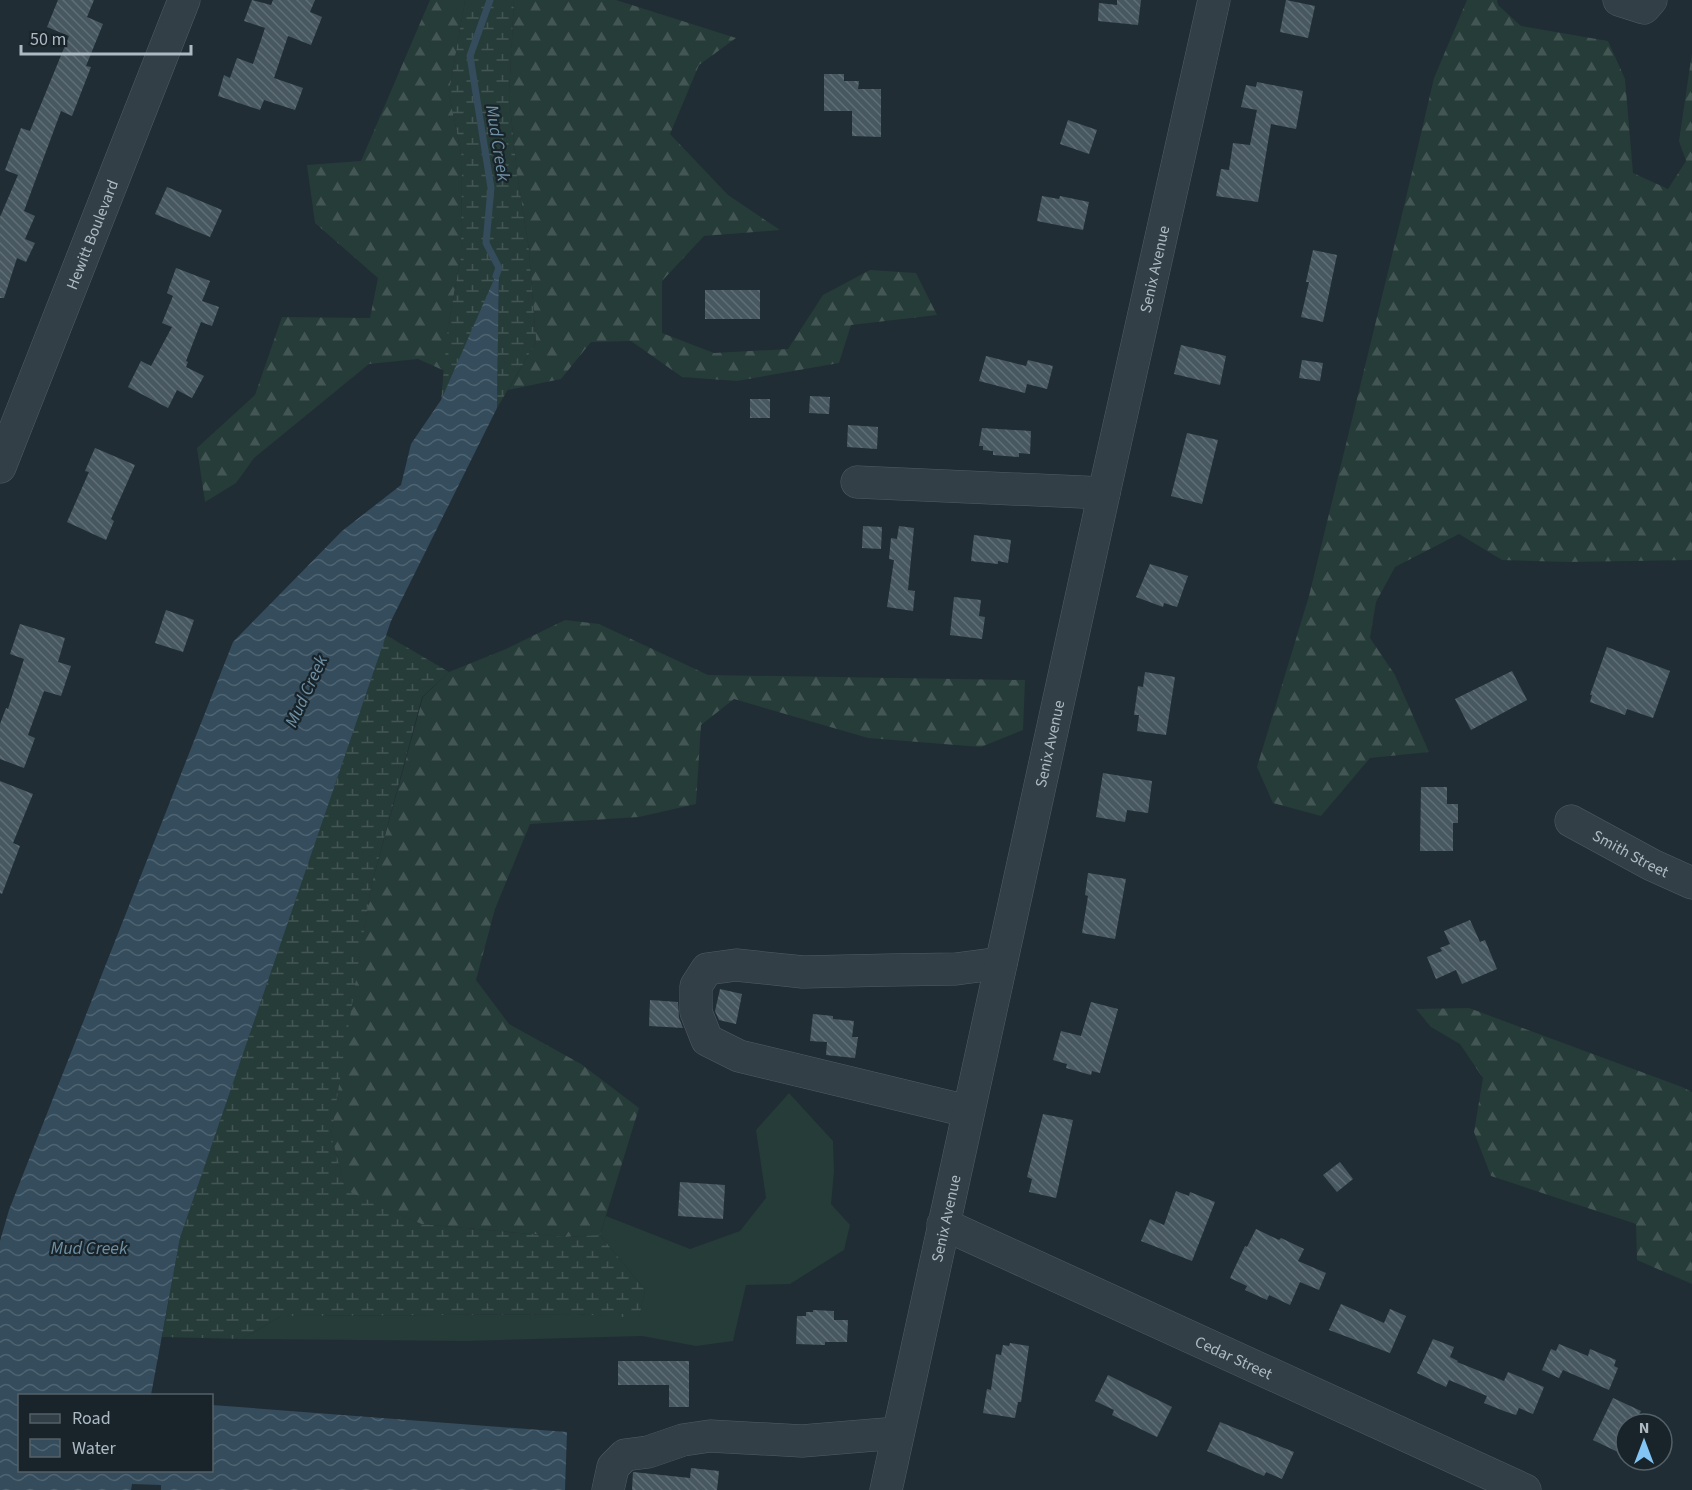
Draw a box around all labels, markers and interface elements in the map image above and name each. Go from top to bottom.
scale bar [21,18,190,56]
text: 50 m [30,27,66,52]
water label: Mud Creek [479,103,516,184]
street label: Hewitt Boulevard [61,177,124,293]
street label: Senix Avenue [1135,223,1175,315]
water label: Mud Creek [279,651,334,731]
street label: Senix Avenue [1030,698,1070,790]
street label: Smith Street [1588,825,1673,883]
street label: Senix Avenue [926,1173,967,1264]
water label: Mud Creek [50,1236,128,1261]
street label: Cedar Street [1191,1331,1276,1385]
legend [18,1394,213,1472]
text: Road [72,1406,111,1431]
north arrow [1614,1412,1674,1472]
text: N [1639,1417,1649,1439]
text: Water [72,1436,116,1461]

